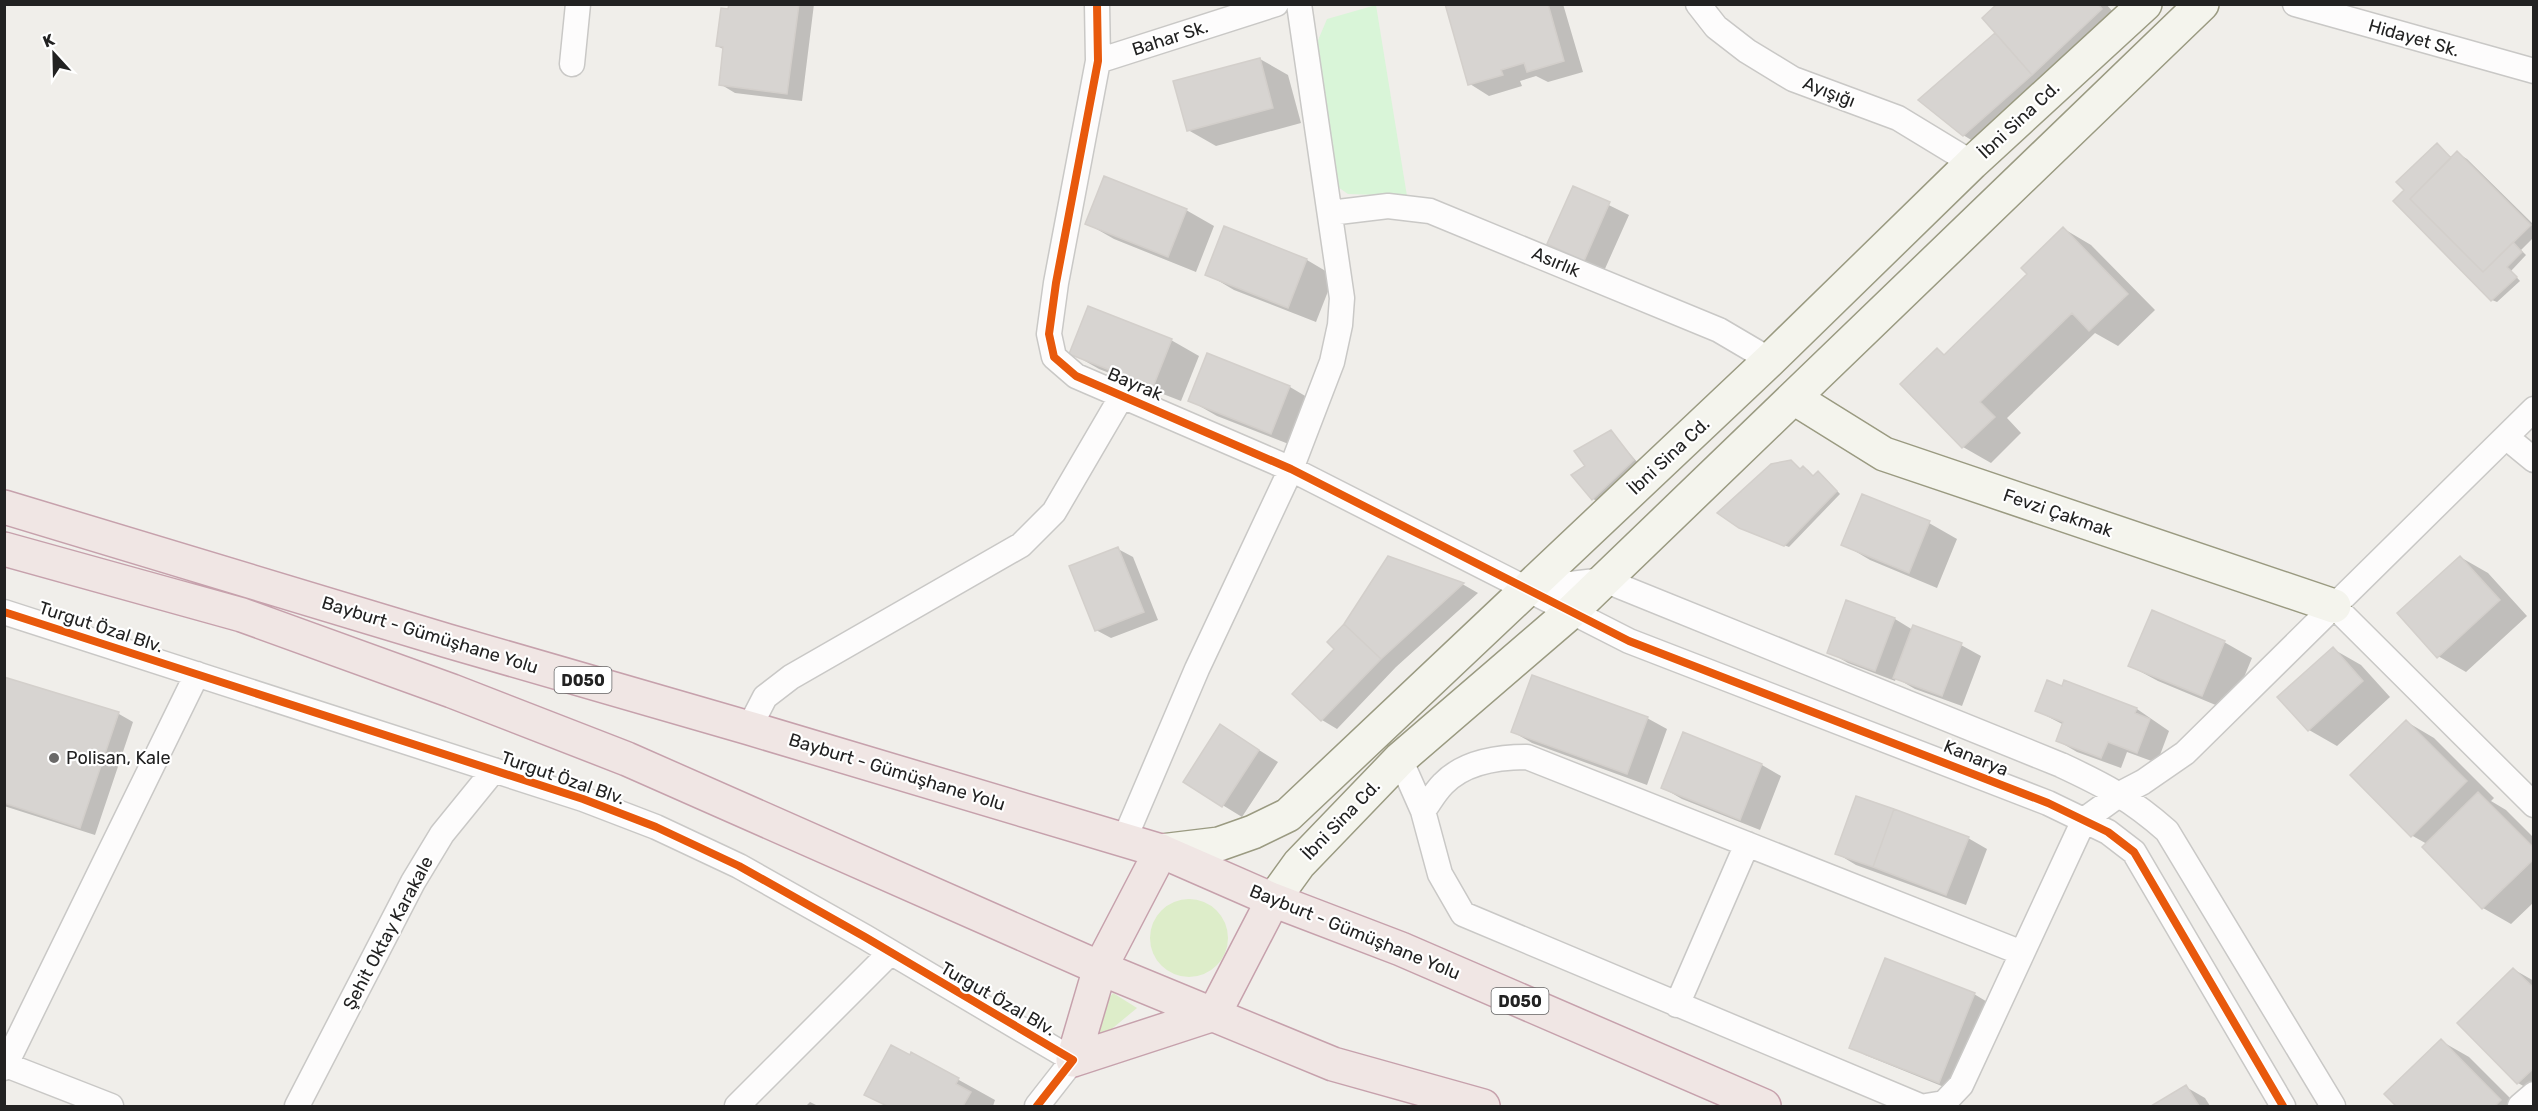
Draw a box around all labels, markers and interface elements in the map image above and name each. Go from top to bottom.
street label: Bahar Sk. [1129,15,1211,61]
street label: Hidayet Sk. [2366,15,2462,61]
north arrow [24,24,84,84]
text: K [40,30,57,51]
street label: Ayışığı [1800,72,1858,112]
street label: İbni Sina Cd. [1974,77,2064,163]
street label: Asırlık [1528,242,1584,282]
street label: Bayrak [1104,363,1166,406]
street label: İbni Sina Cd. [1624,413,1714,499]
street label: Fevzi Çakmak [2000,484,2116,542]
street label: Bayburt - Gümüşhane Yolu [319,592,541,678]
street label: Turgut Özal Blv. [36,597,166,657]
road number: D050 [554,667,612,693]
street label: Bayburt - Gümüşhane Yolu [786,729,1008,815]
street label: Kanarya [1940,735,2012,781]
place label: Polisan, Kale [66,747,171,769]
street label: Turgut Özal Blv. [498,747,628,809]
marker: Polisan, Kale [47,751,61,765]
street label: İbni Sina Cd. [1297,775,1385,865]
street label: Şehit Oktay Karakale [338,852,438,1014]
street label: Bayburt - Gümüşhane Yolu [1246,880,1464,984]
street label: Turgut Özal Blv. [936,957,1060,1041]
road number: D050 [1492,988,1549,1014]

